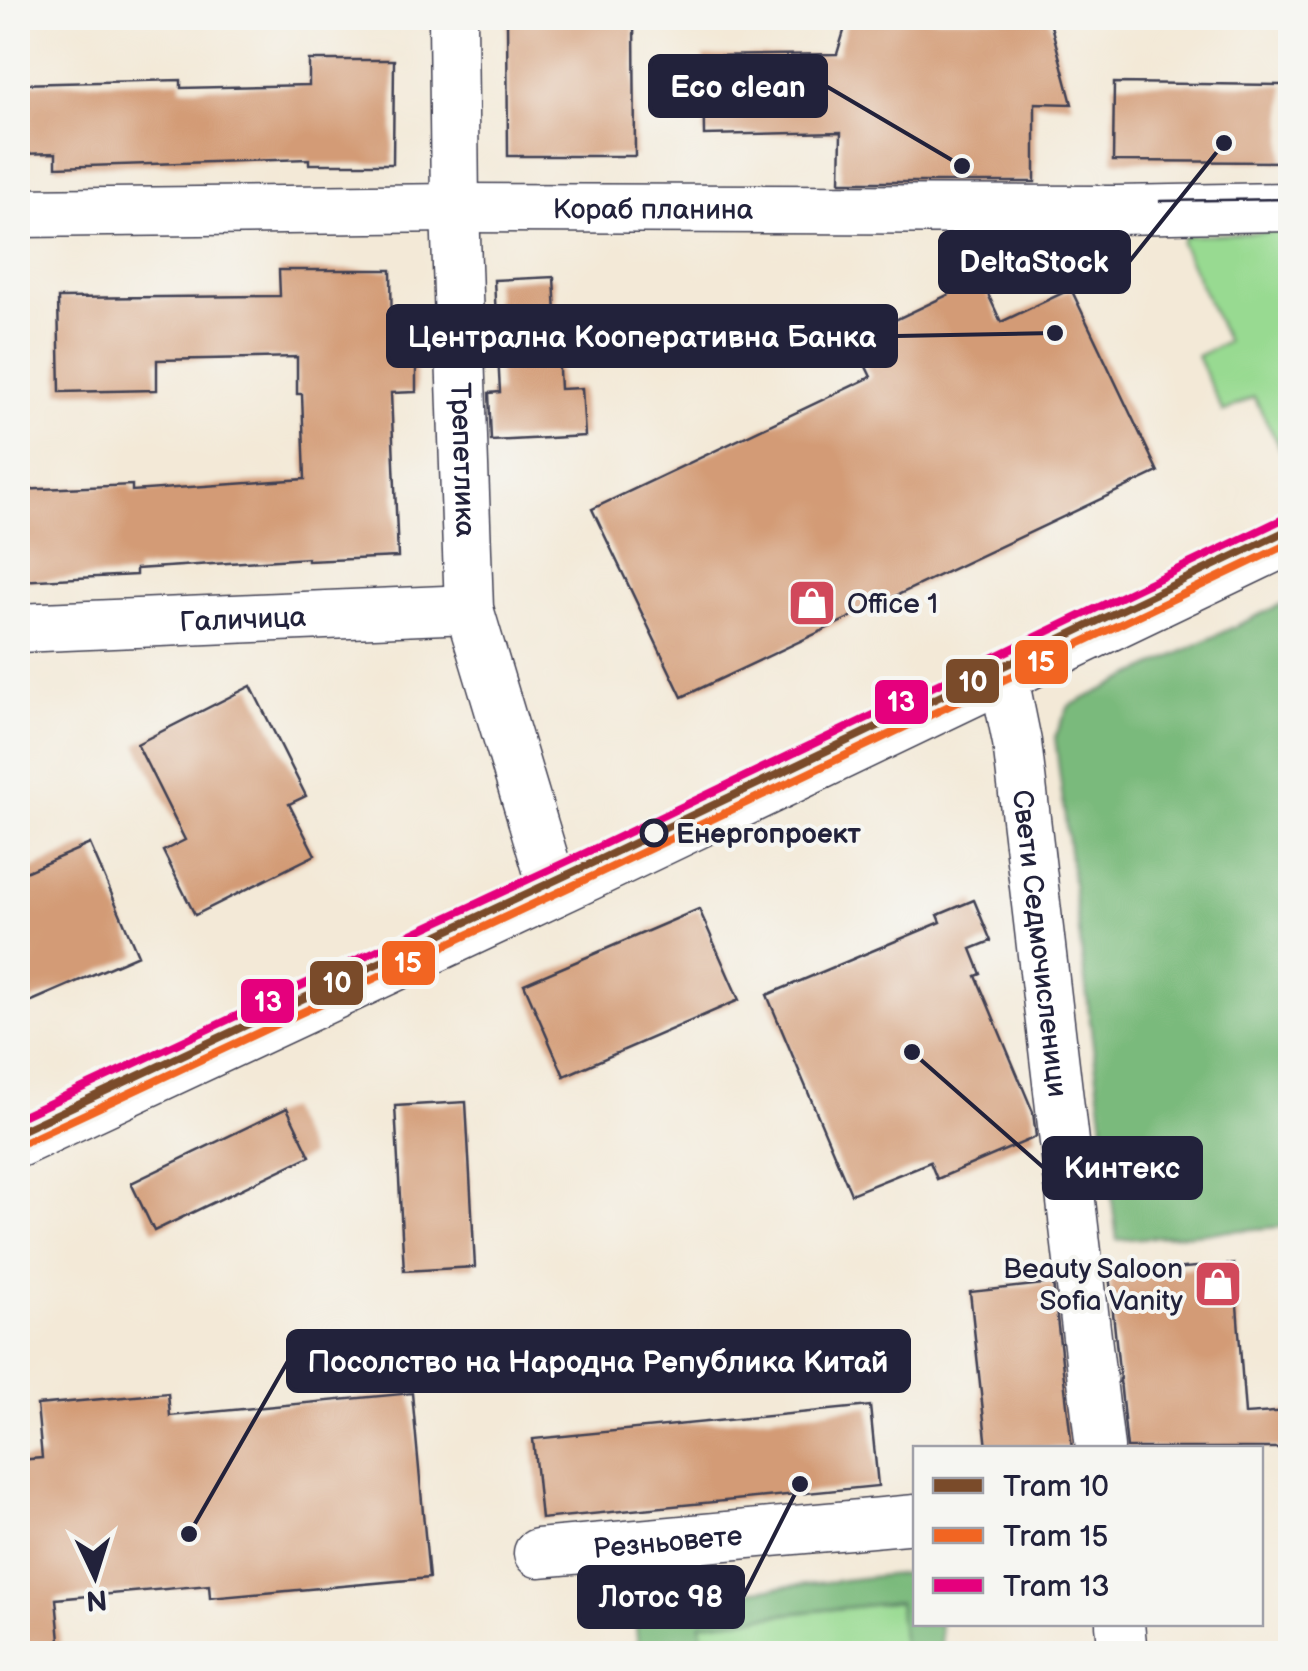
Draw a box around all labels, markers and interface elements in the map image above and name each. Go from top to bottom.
callout: Eco clean [650,56,826,116]
text: Eco clean [670,70,806,106]
street label: Кораб планина [553,193,754,227]
callout: DeltaStock [940,232,1129,292]
text: DeltaStock [959,245,1109,281]
callout: Централна Кооперативна Банка [388,306,896,366]
text: Централна Кооперативна Банка [408,320,877,356]
street label: Трепетлика [443,382,482,538]
shop icon: Office 1 [786,577,838,629]
place label: Office 1 [847,588,938,621]
street label: Галичица [179,601,307,639]
line badge: 15 [1013,638,1070,686]
text: 15 [1027,646,1055,679]
line badge: 10 [944,657,1001,705]
text: 10 [958,666,988,699]
line badge: 13 [873,678,930,726]
text: 13 [887,686,915,719]
street label: Свети Седмочисленици [1005,788,1074,1099]
place label: Енергопроект [676,818,862,851]
marker: Енергопроект [641,820,667,846]
line badge: 15 [380,939,437,987]
text: 15 [394,947,422,980]
line badge: 10 [308,959,365,1007]
text: 10 [322,967,352,1000]
line badge: 13 [239,977,296,1025]
text: 13 [254,986,282,1019]
callout: Кинтекс [1044,1138,1201,1198]
text: Кинтекс [1064,1151,1180,1187]
place label: Beauty Saloon Sofia Vanity [1003,1253,1183,1318]
shop icon: Beauty Saloon Sofia Vanity [1192,1258,1244,1310]
callout: Посолство на Народна Република Китай [288,1331,909,1391]
text: Посолство на Народна Република Китай [308,1345,888,1381]
legend [913,1446,1263,1626]
text: Tram 10 [1003,1469,1109,1505]
text: Tram 15 [1003,1519,1108,1555]
street label: Резньовете [591,1520,744,1566]
north arrow [45,1526,145,1626]
callout: Лотос 98 [579,1567,743,1627]
text: Tram 13 [1003,1569,1110,1605]
text: Лотос 98 [598,1580,723,1616]
text: N [85,1582,108,1617]

